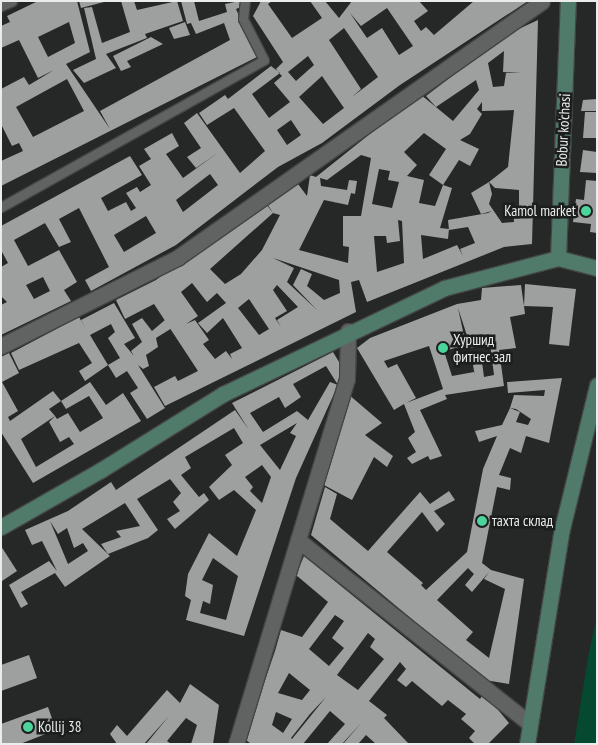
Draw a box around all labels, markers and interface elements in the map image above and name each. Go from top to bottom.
street label: Bobur ko'chasi [552,93,574,167]
place label: Kamol market [504,202,576,220]
marker: Kamol market [580,205,592,217]
place label: Хуршид фитнес зал [453,330,511,365]
marker: Хуршид фитнес зал [437,342,449,354]
place label: тахта склад [492,512,553,530]
marker: тахта склад [476,515,488,527]
place label: Kollij 38 [38,718,81,736]
marker: Kollij 38 [22,721,34,733]

